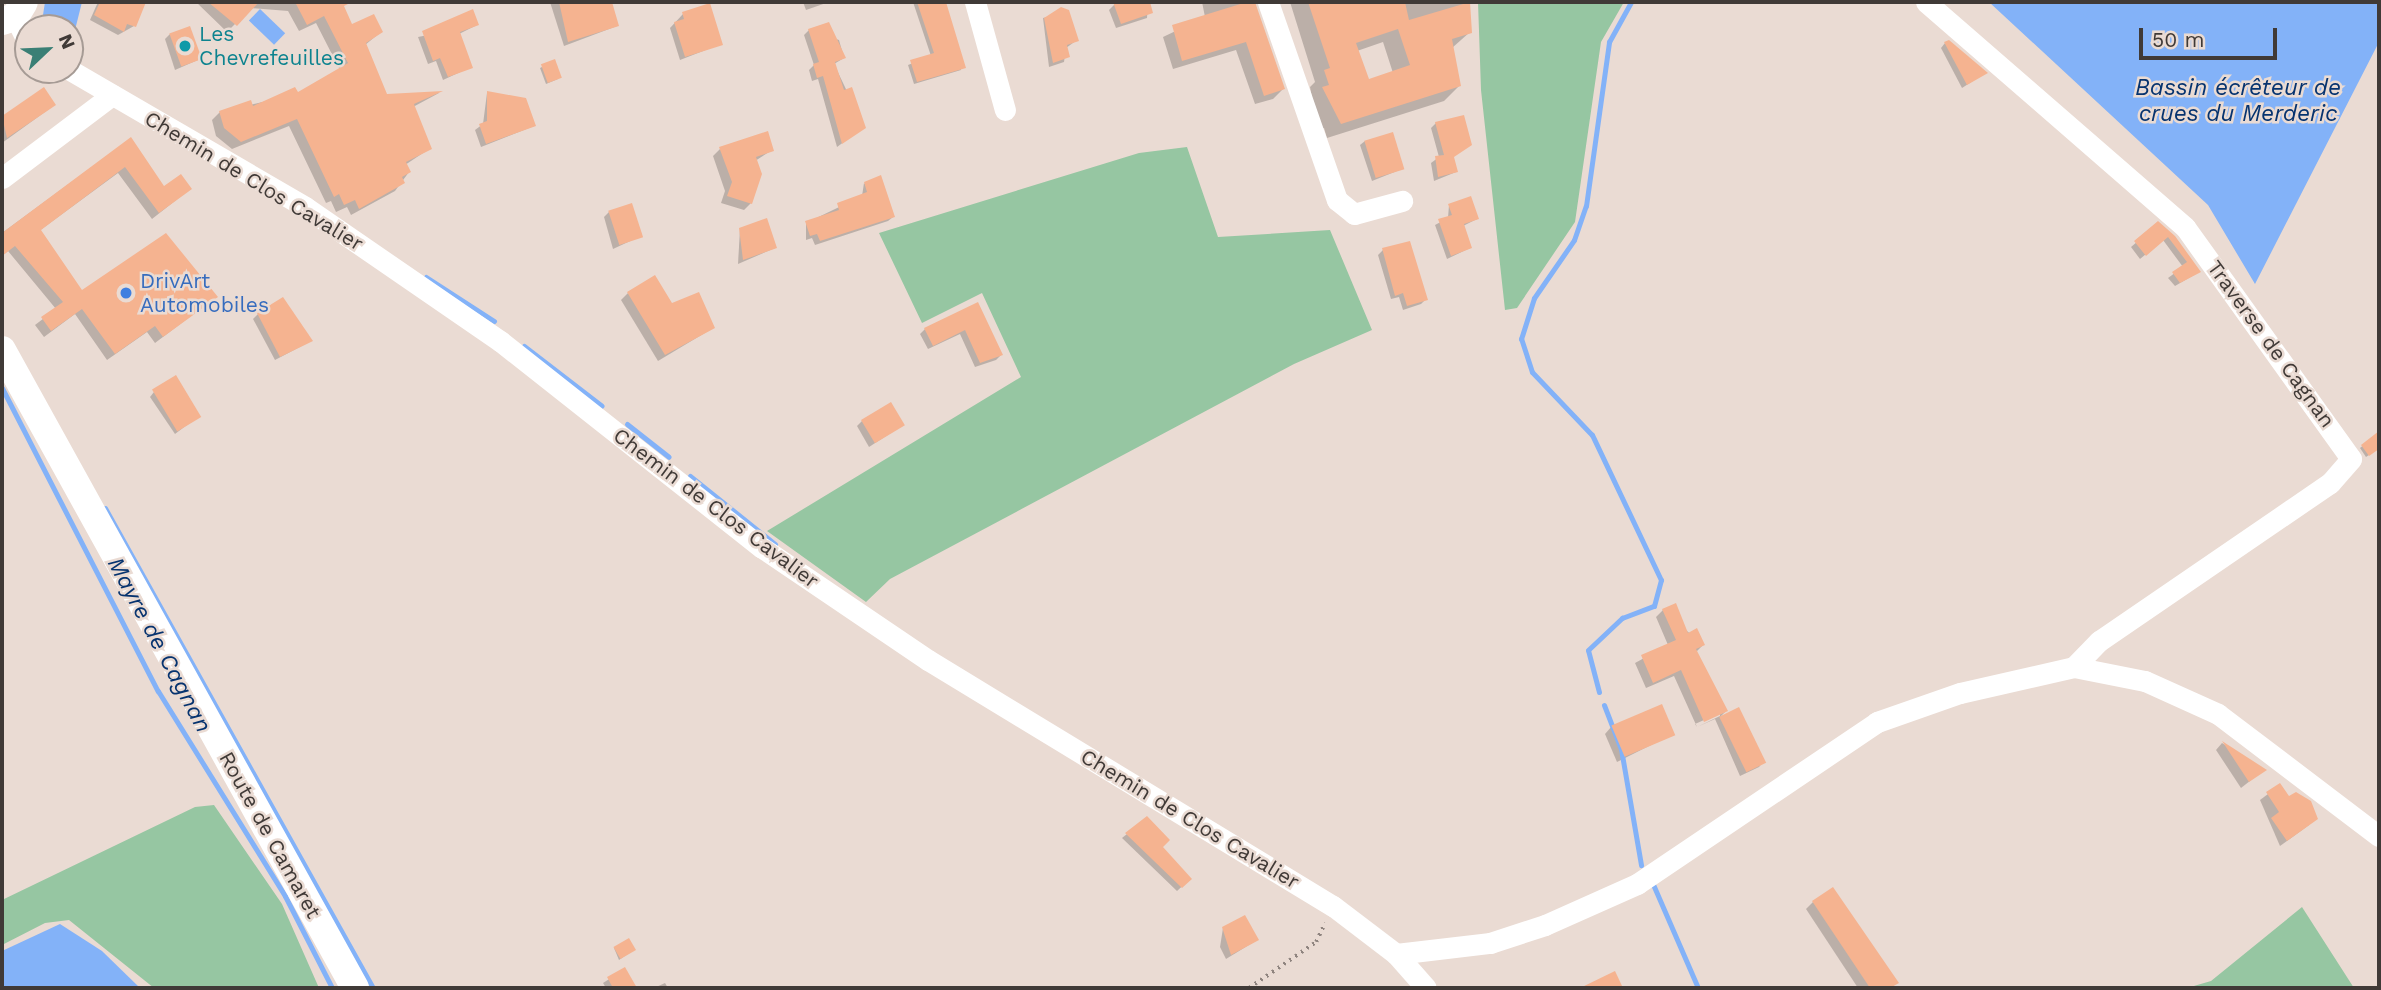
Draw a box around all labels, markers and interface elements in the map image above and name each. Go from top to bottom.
north arrow [14,14,84,84]
scale bar [2143,14,2281,58]
place label: Les Chevrefeuilles [199,21,344,71]
text: 50 m [2152,27,2204,52]
text: N [54,30,80,52]
marker: Les Chevrefeuilles [177,38,193,54]
water label: Bassin écrêteur de crues du Merderic [2135,74,2341,128]
street label: Chemin de Clos Cavalier [140,106,368,256]
street label: Traverse de Cagnan [2202,256,2340,432]
place label: DrivArt Automobiles [140,268,269,318]
marker: DrivArt Automobiles [118,285,134,301]
street label: Chemin de Clos Cavalier [608,423,824,593]
water label: Mayre de Cagnan [101,553,217,737]
street label: Chemin de Clos Cavalier [1076,744,1304,894]
street label: Route de Camaret [214,747,326,923]

